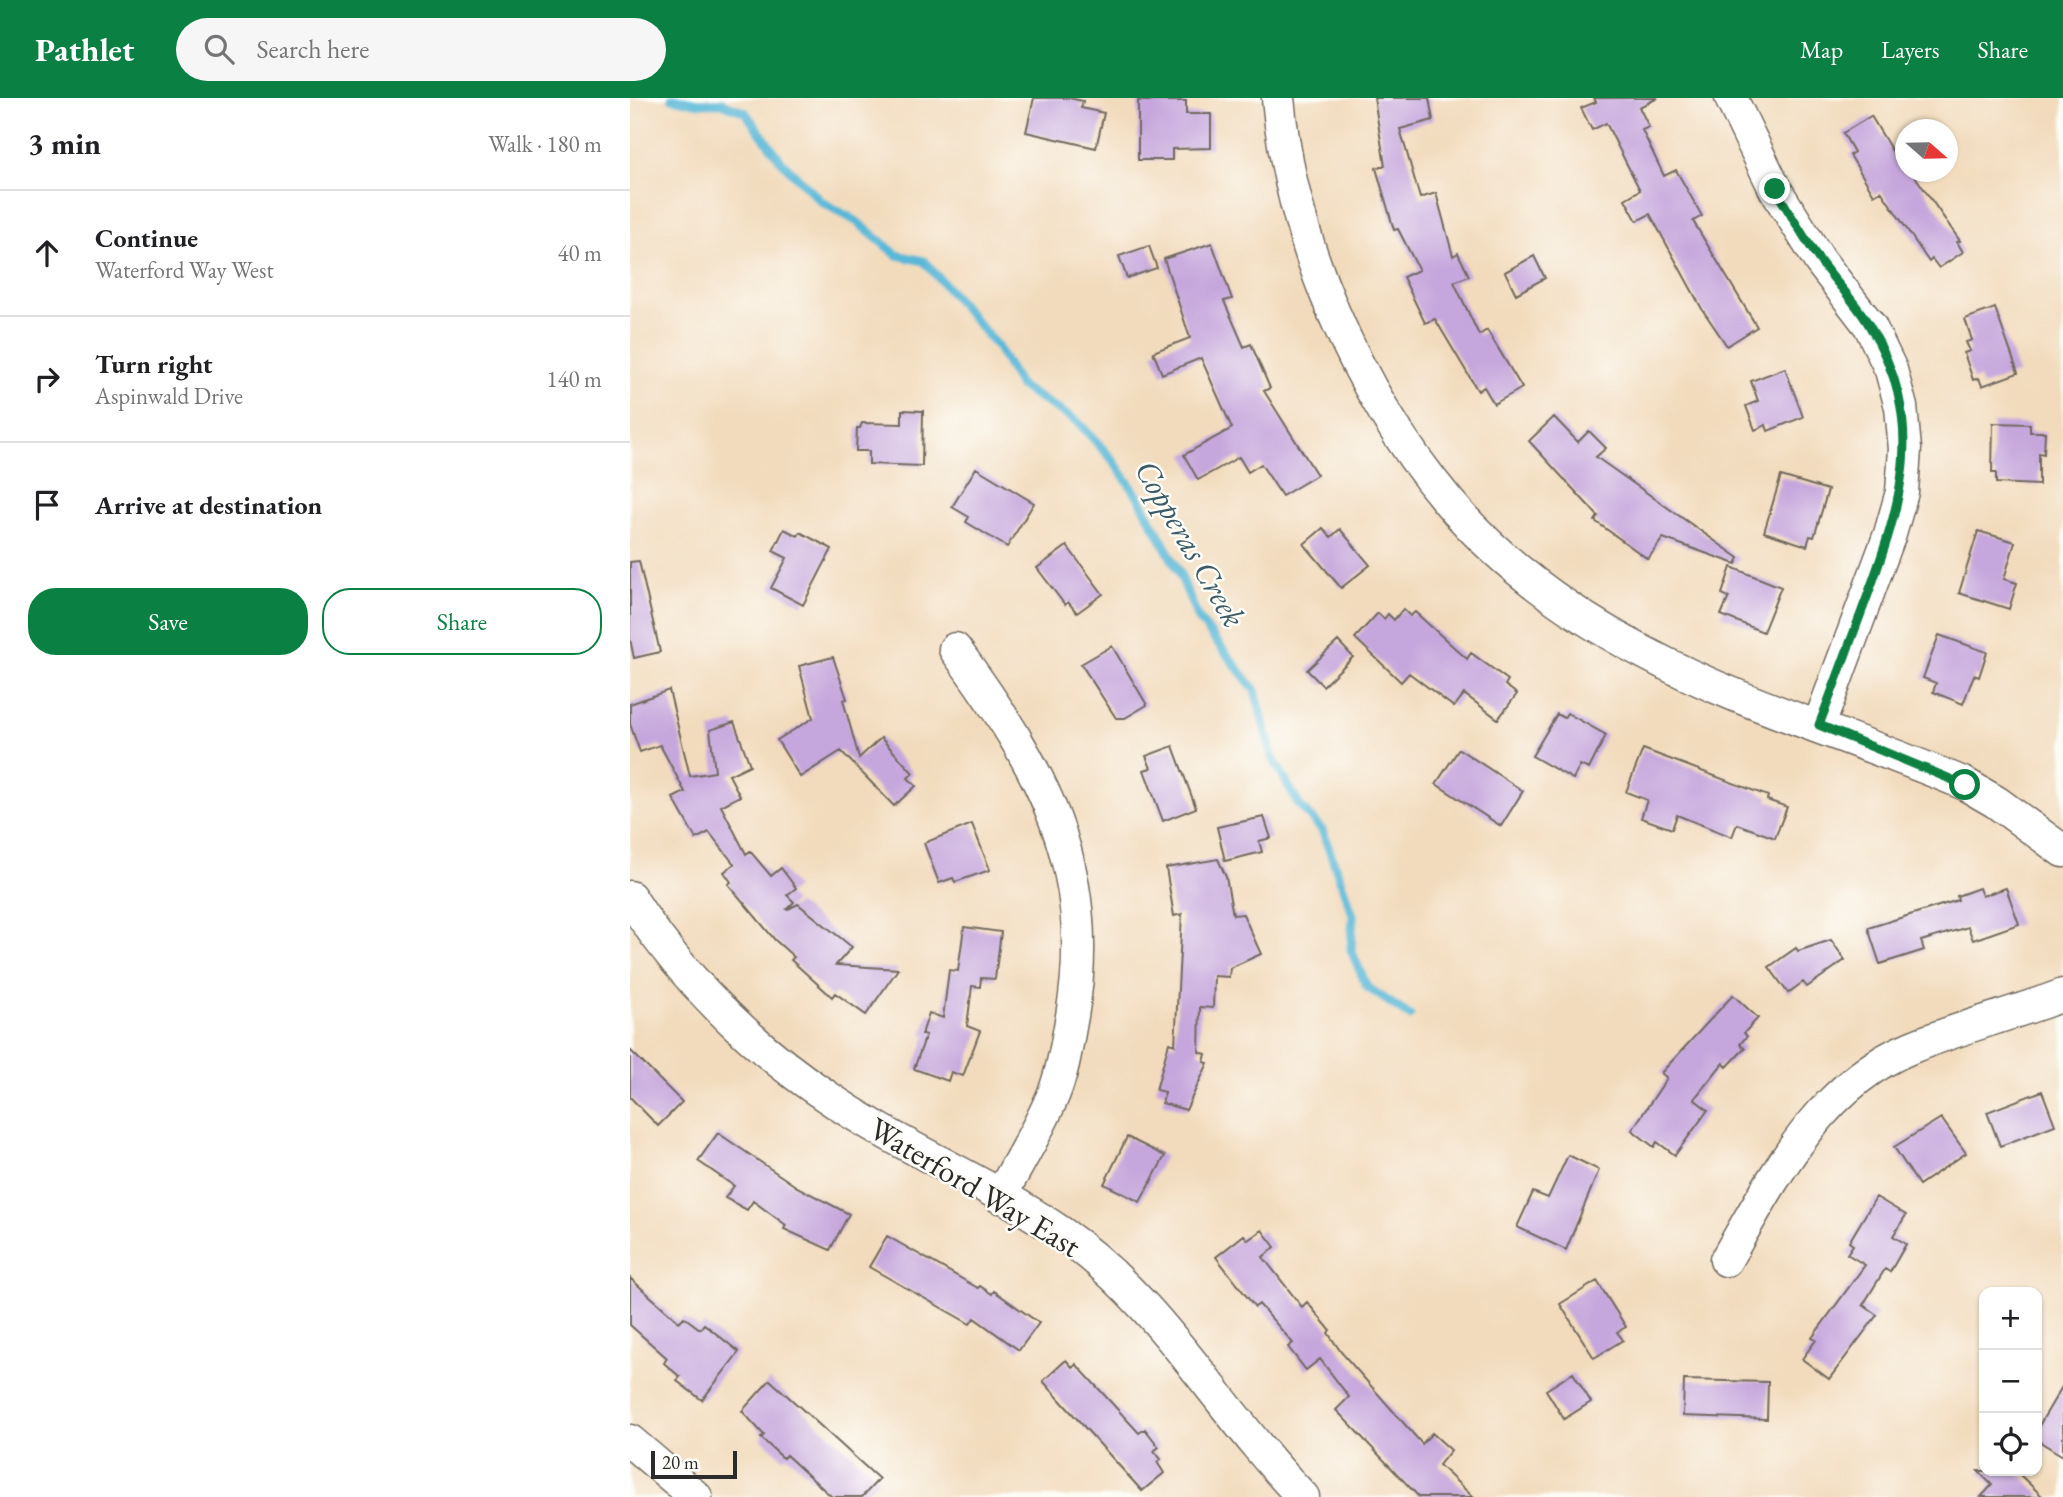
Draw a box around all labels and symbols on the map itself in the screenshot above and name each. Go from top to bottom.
north arrow [1895,119,1958,182]
route end [1759,173,1790,204]
water label: Copperas Creek [1125,452,1256,635]
route start [1949,769,1980,800]
street label: Waterford Way East [861,1107,1089,1267]
scale bar [651,1448,737,1480]

